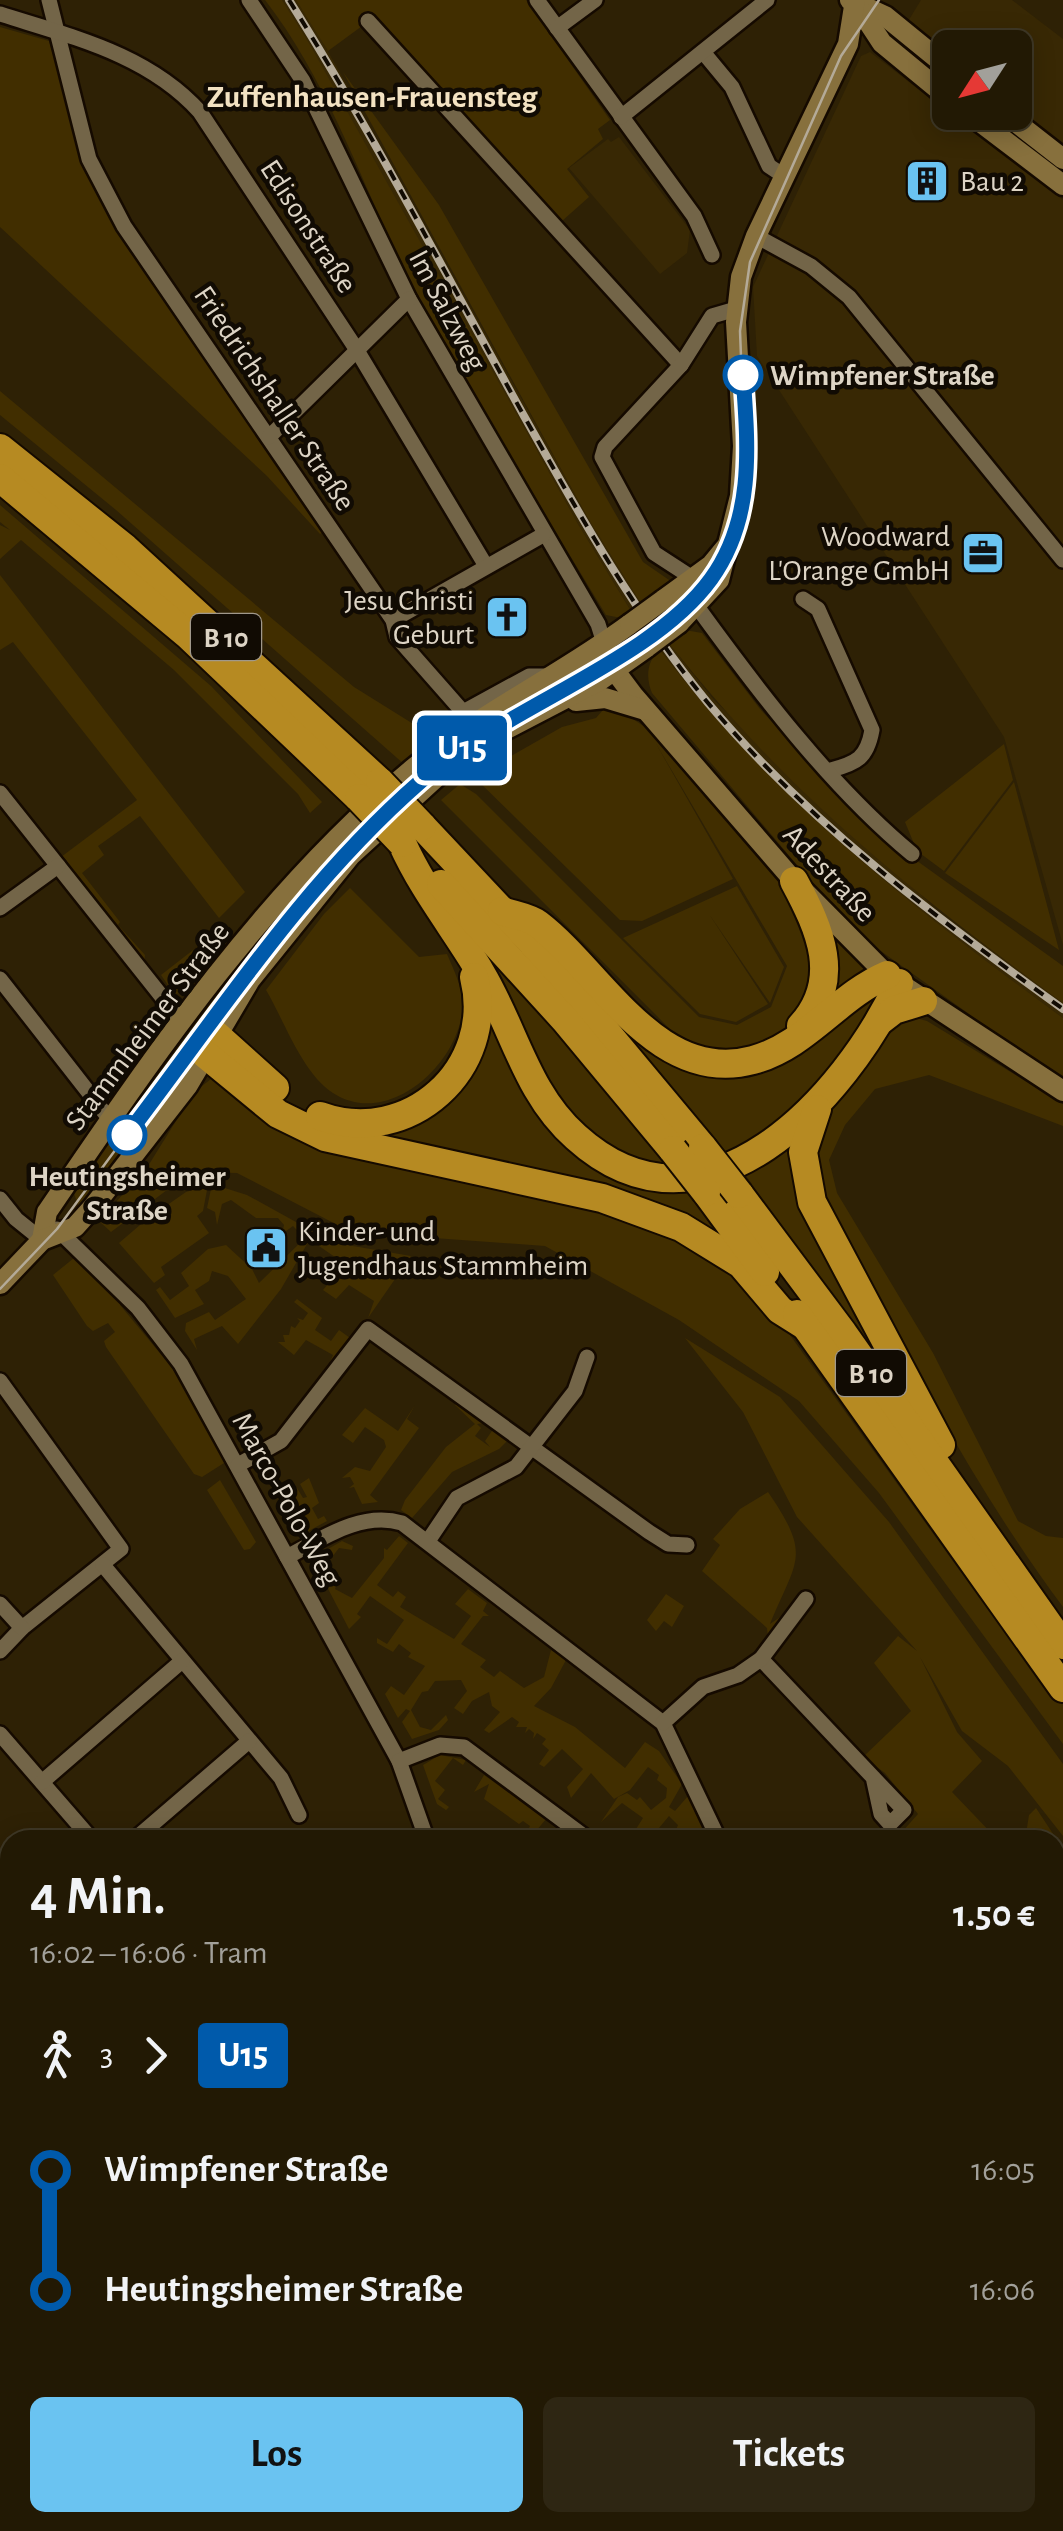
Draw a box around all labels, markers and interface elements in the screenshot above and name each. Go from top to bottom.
north arrow [932,30,1032,130]
map controls [932,30,1032,130]
district label: Zuffenhausen-Frauensteg [207,81,538,113]
street label: Edisonstraße [254,155,362,298]
building icon: Bau 2 [904,158,950,204]
place label: Bau 2 [960,167,1024,197]
street label: Im Salzweg [403,245,491,376]
street label: Friedrichshaller Straße [188,281,360,516]
marker: Wimpfener Straße [724,356,762,394]
place label: Wimpfener Straße [770,361,995,391]
place label: Woodward L'Orange GmbH [768,522,950,586]
office icon: Woodward L'Orange GmbH [960,530,1006,576]
place label: Jesu Christi Geburt [344,586,474,650]
church icon: Jesu Christi Geburt [484,594,530,640]
road number: B 10 [191,614,261,660]
line badge: U15 [404,716,520,780]
text: U15 [437,731,487,766]
street label: Adestraße [777,819,881,928]
street label: Stammheimer Straße [60,917,235,1136]
marker: Heutingsheimer Straße [108,1116,146,1154]
place label: Heutingsheimer Straße [28,1162,226,1226]
place label: Kinder- und Jugendhaus Stammheim [298,1217,588,1281]
public building icon: Kinder- und Jugendhaus Stammheim [243,1225,289,1271]
road number: B 10 [836,1350,906,1396]
street label: Marco-Polo-Weg [226,1408,346,1591]
text: 4 Min. [30,1869,166,1924]
text: 1.50 € [953,1896,1035,1934]
text: 16:02 – 16:06 · Tram [30,1937,268,1969]
icon: walk [30,2028,85,2083]
icon: forward [128,2028,183,2083]
text: U15 [218,2038,268,2073]
text: 3 [100,2039,113,2071]
text: Wimpfener Straße [104,2151,388,2189]
text: 16:05 [971,2154,1035,2186]
text: Heutingsheimer Straße [104,2271,463,2309]
text: 16:06 [970,2274,1035,2306]
button: Los [30,2397,523,2512]
button: Tickets [543,2397,1035,2512]

